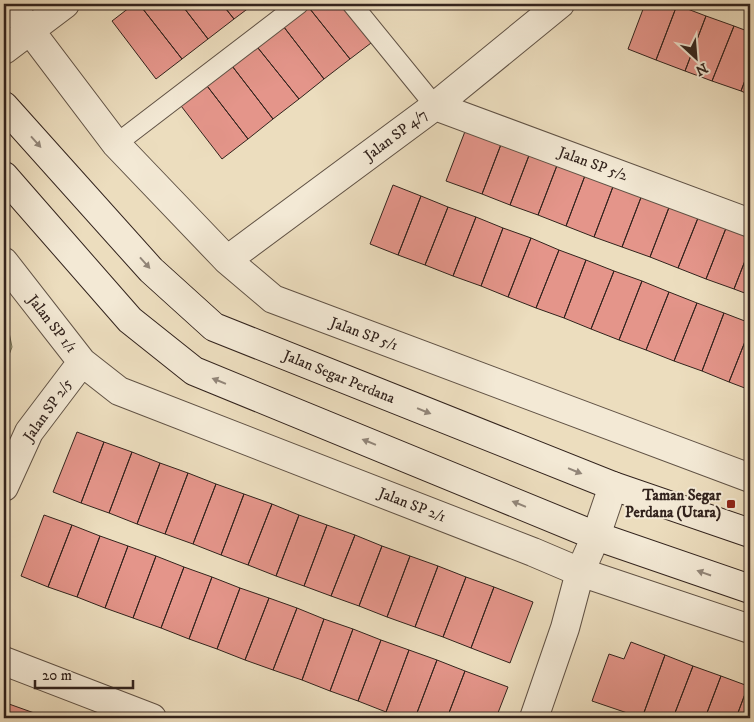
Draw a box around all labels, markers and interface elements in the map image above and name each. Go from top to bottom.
north arrow [672,32,722,82]
text: N [692,58,710,80]
street label: Jalan SP 4/7 [359,105,431,166]
one-way arrow [30,136,42,148]
street label: Jalan SP 5/2 [554,142,631,186]
one-way arrow [139,257,151,269]
street label: Jalan SP 1/1 [22,289,81,357]
street label: Jalan SP 5/1 [326,312,400,355]
street label: Jalan Segar Perdana [278,345,398,408]
street label: Jalan SP 2/5 [18,374,77,447]
one-way arrow [212,376,226,384]
one-way arrow [417,407,432,415]
one-way arrow [362,438,376,446]
one-way arrow [567,468,582,475]
street label: Jalan SP 2/1 [374,483,448,527]
place label: Taman Segar Perdana (Utara) [625,486,721,522]
marker: Taman Segar Perdana (Utara) [725,498,737,510]
one-way arrow [512,500,526,508]
one-way arrow [696,569,711,577]
scale bar [35,657,132,689]
text: 20 m [42,666,72,685]

